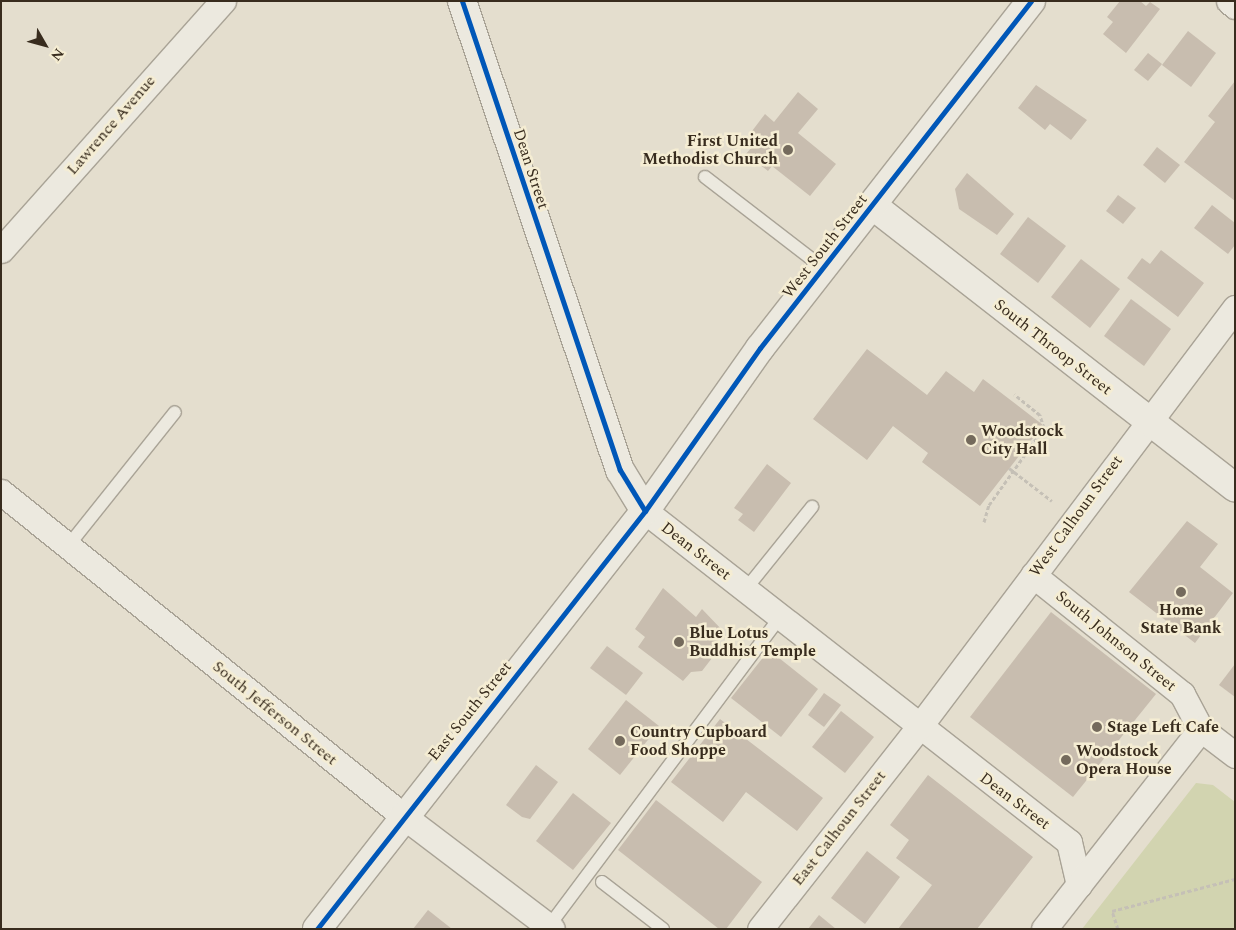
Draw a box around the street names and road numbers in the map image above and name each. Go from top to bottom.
street label: Lawrence Avenue [63,71,159,179]
street label: Dean Street [509,126,553,212]
street label: West South Street [778,190,872,302]
street label: South Throop Street [990,295,1116,399]
street label: West Calhoun Street [1025,451,1127,581]
street label: Dean Street [657,518,735,584]
street label: South Johnson Street [1052,587,1180,695]
street label: South Jefferson Street [209,657,341,769]
street label: East South Street [424,658,516,764]
street label: East Calhoun Street [788,767,890,889]
street label: Dean Street [976,768,1054,834]

